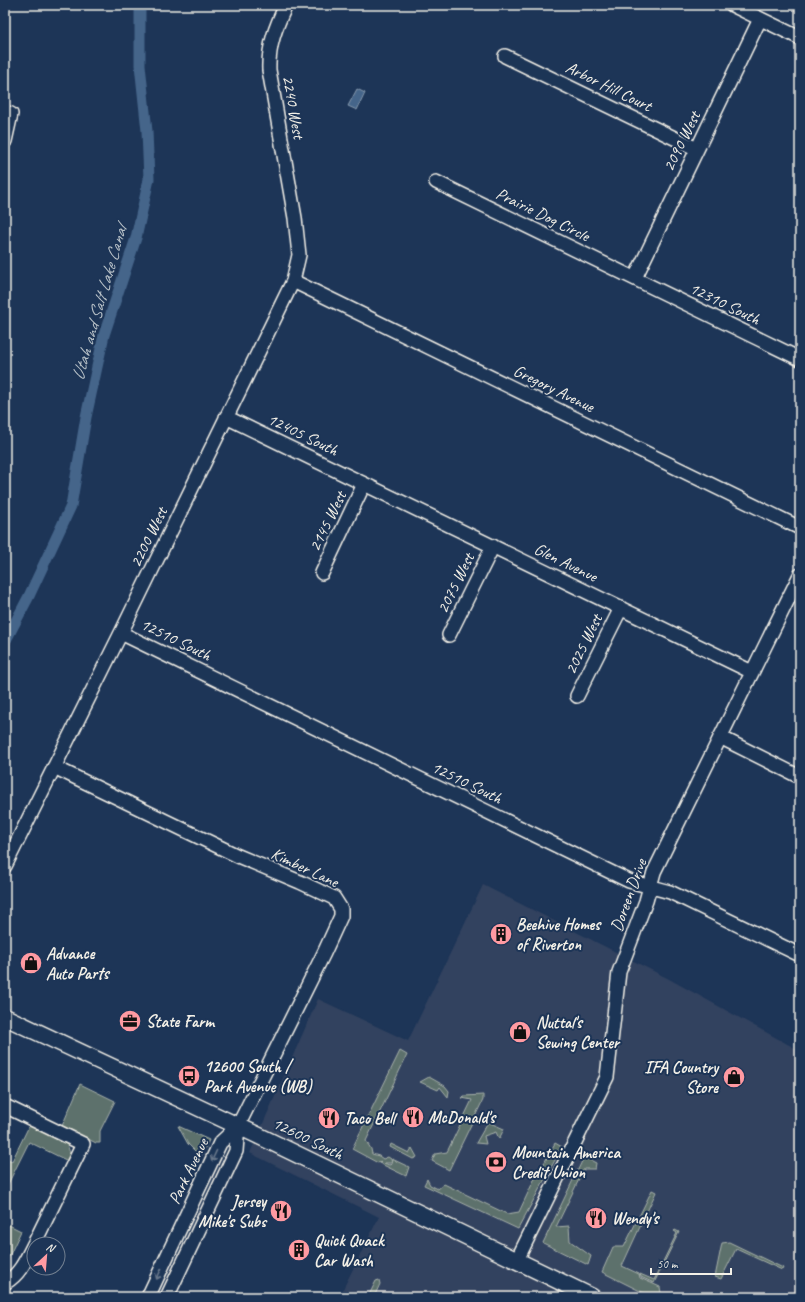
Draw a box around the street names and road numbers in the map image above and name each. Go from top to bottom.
street label: Arbor Hill Court [562,57,657,117]
street label: 2240 West [278,74,310,143]
street label: 2090 West [658,106,706,175]
street label: Prairie Dog Circle [493,183,594,247]
street label: 12310 South [686,277,765,330]
street label: Gregory Avenue [510,360,599,418]
street label: 12405 South [264,408,343,461]
street label: 2145 West [304,486,352,555]
street label: 2200 West [125,502,173,571]
street label: Glen Avenue [531,538,602,587]
street label: 2075 West [432,548,480,617]
street label: 2025 West [560,609,608,678]
street label: 12510 South [137,613,216,666]
street label: 12510 South [428,756,507,809]
street label: Kimber Lane [268,843,343,893]
street label: Doreen Drive [606,855,652,934]
street label: 12600 South [269,1112,348,1165]
street label: Park Avenue [164,1134,214,1207]

